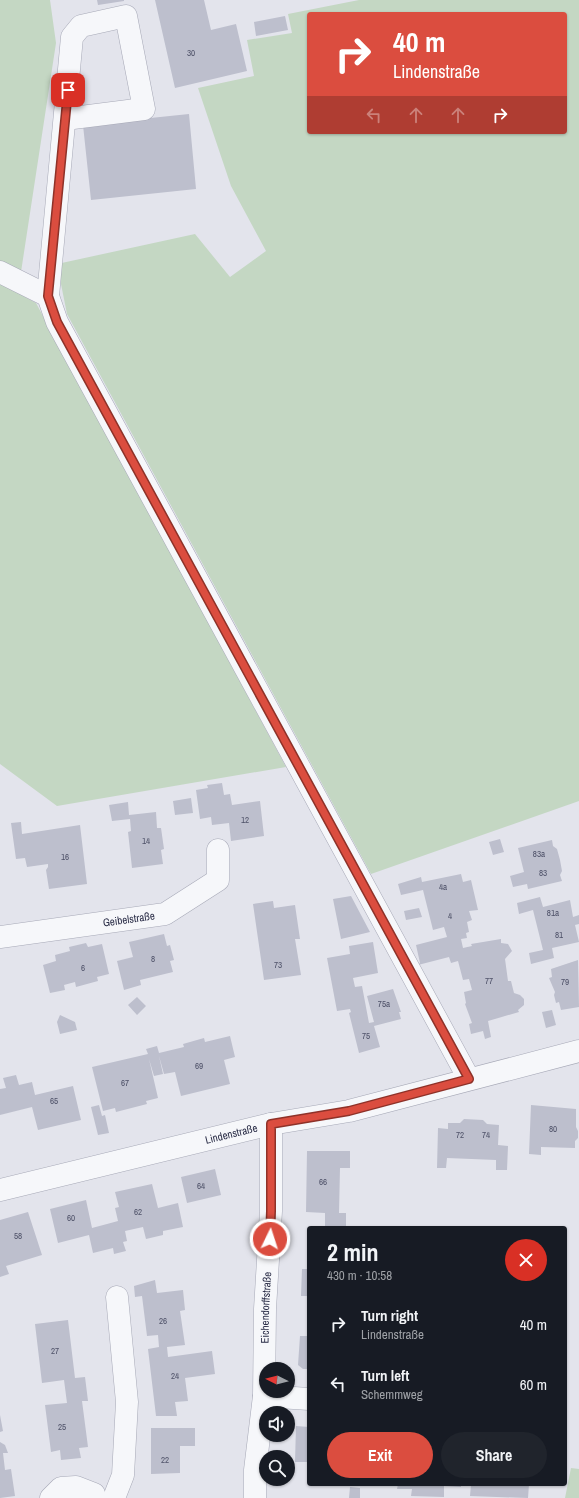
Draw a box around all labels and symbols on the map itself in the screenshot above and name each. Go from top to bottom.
house number: 30 [187,47,195,59]
pin [51,73,85,107]
house number: 12 [241,814,249,826]
house number: 14 [142,835,150,847]
house number: 83a [533,848,545,860]
house number: 16 [61,851,69,863]
house number: 83 [539,867,547,879]
house number: 4a [439,881,447,893]
house number: 81a [547,907,559,919]
street label: Geibelstraße [102,909,156,930]
house number: 4 [448,910,452,922]
house number: 81 [555,929,563,941]
house number: 8 [151,953,155,965]
house number: 73 [274,959,282,971]
house number: 6 [81,962,85,974]
house number: 77 [485,975,493,987]
house number: 79 [561,976,569,988]
house number: 75a [378,998,390,1010]
house number: 75 [362,1030,370,1042]
house number: 69 [195,1060,203,1072]
house number: 67 [121,1077,129,1089]
house number: 65 [50,1095,58,1107]
street label: Lindenstraße [204,1121,259,1147]
house number: 80 [549,1123,557,1135]
house number: 72 [456,1129,464,1141]
house number: 74 [482,1129,490,1141]
house number: 66 [319,1176,327,1188]
house number: 64 [197,1180,205,1192]
house number: 62 [134,1206,142,1218]
house number: 60 [67,1212,75,1224]
position arrow [249,1218,291,1260]
house number: 58 [14,1230,22,1242]
street label: Eichendorffstraße [258,1271,274,1343]
house number: 26 [159,1315,167,1327]
house number: 27 [51,1345,59,1357]
north arrow [259,1362,295,1398]
house number: 24 [171,1370,179,1382]
house number: 25 [58,1421,66,1433]
house number: 22 [161,1454,169,1466]

